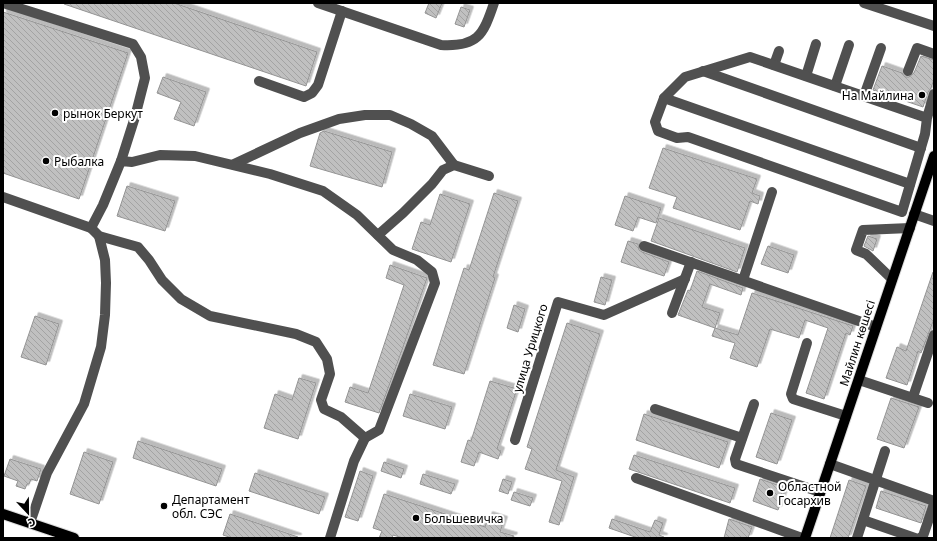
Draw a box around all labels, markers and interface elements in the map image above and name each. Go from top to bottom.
place label: На Майлина [842,87,914,104]
marker: На Майлина [917,90,927,100]
place label: рынок Беркут [63,105,143,122]
marker: рынок Беркут [50,108,60,118]
place label: Рыбалка [54,153,104,170]
marker: Рыбалка [41,156,51,166]
street label: Майлин көшесі [835,298,879,388]
street label: улица Урицкого [508,302,552,394]
place label: Областной Госархив [778,478,841,509]
marker: Областной Госархив [765,488,775,498]
place label: Департамент обл. СЭС [172,491,250,522]
north arrow [8,493,48,533]
marker: Департамент обл. СЭС [159,501,169,511]
place label: Большевичка [424,510,504,527]
marker: Большевичка [411,513,421,523]
text: С [26,514,38,531]

